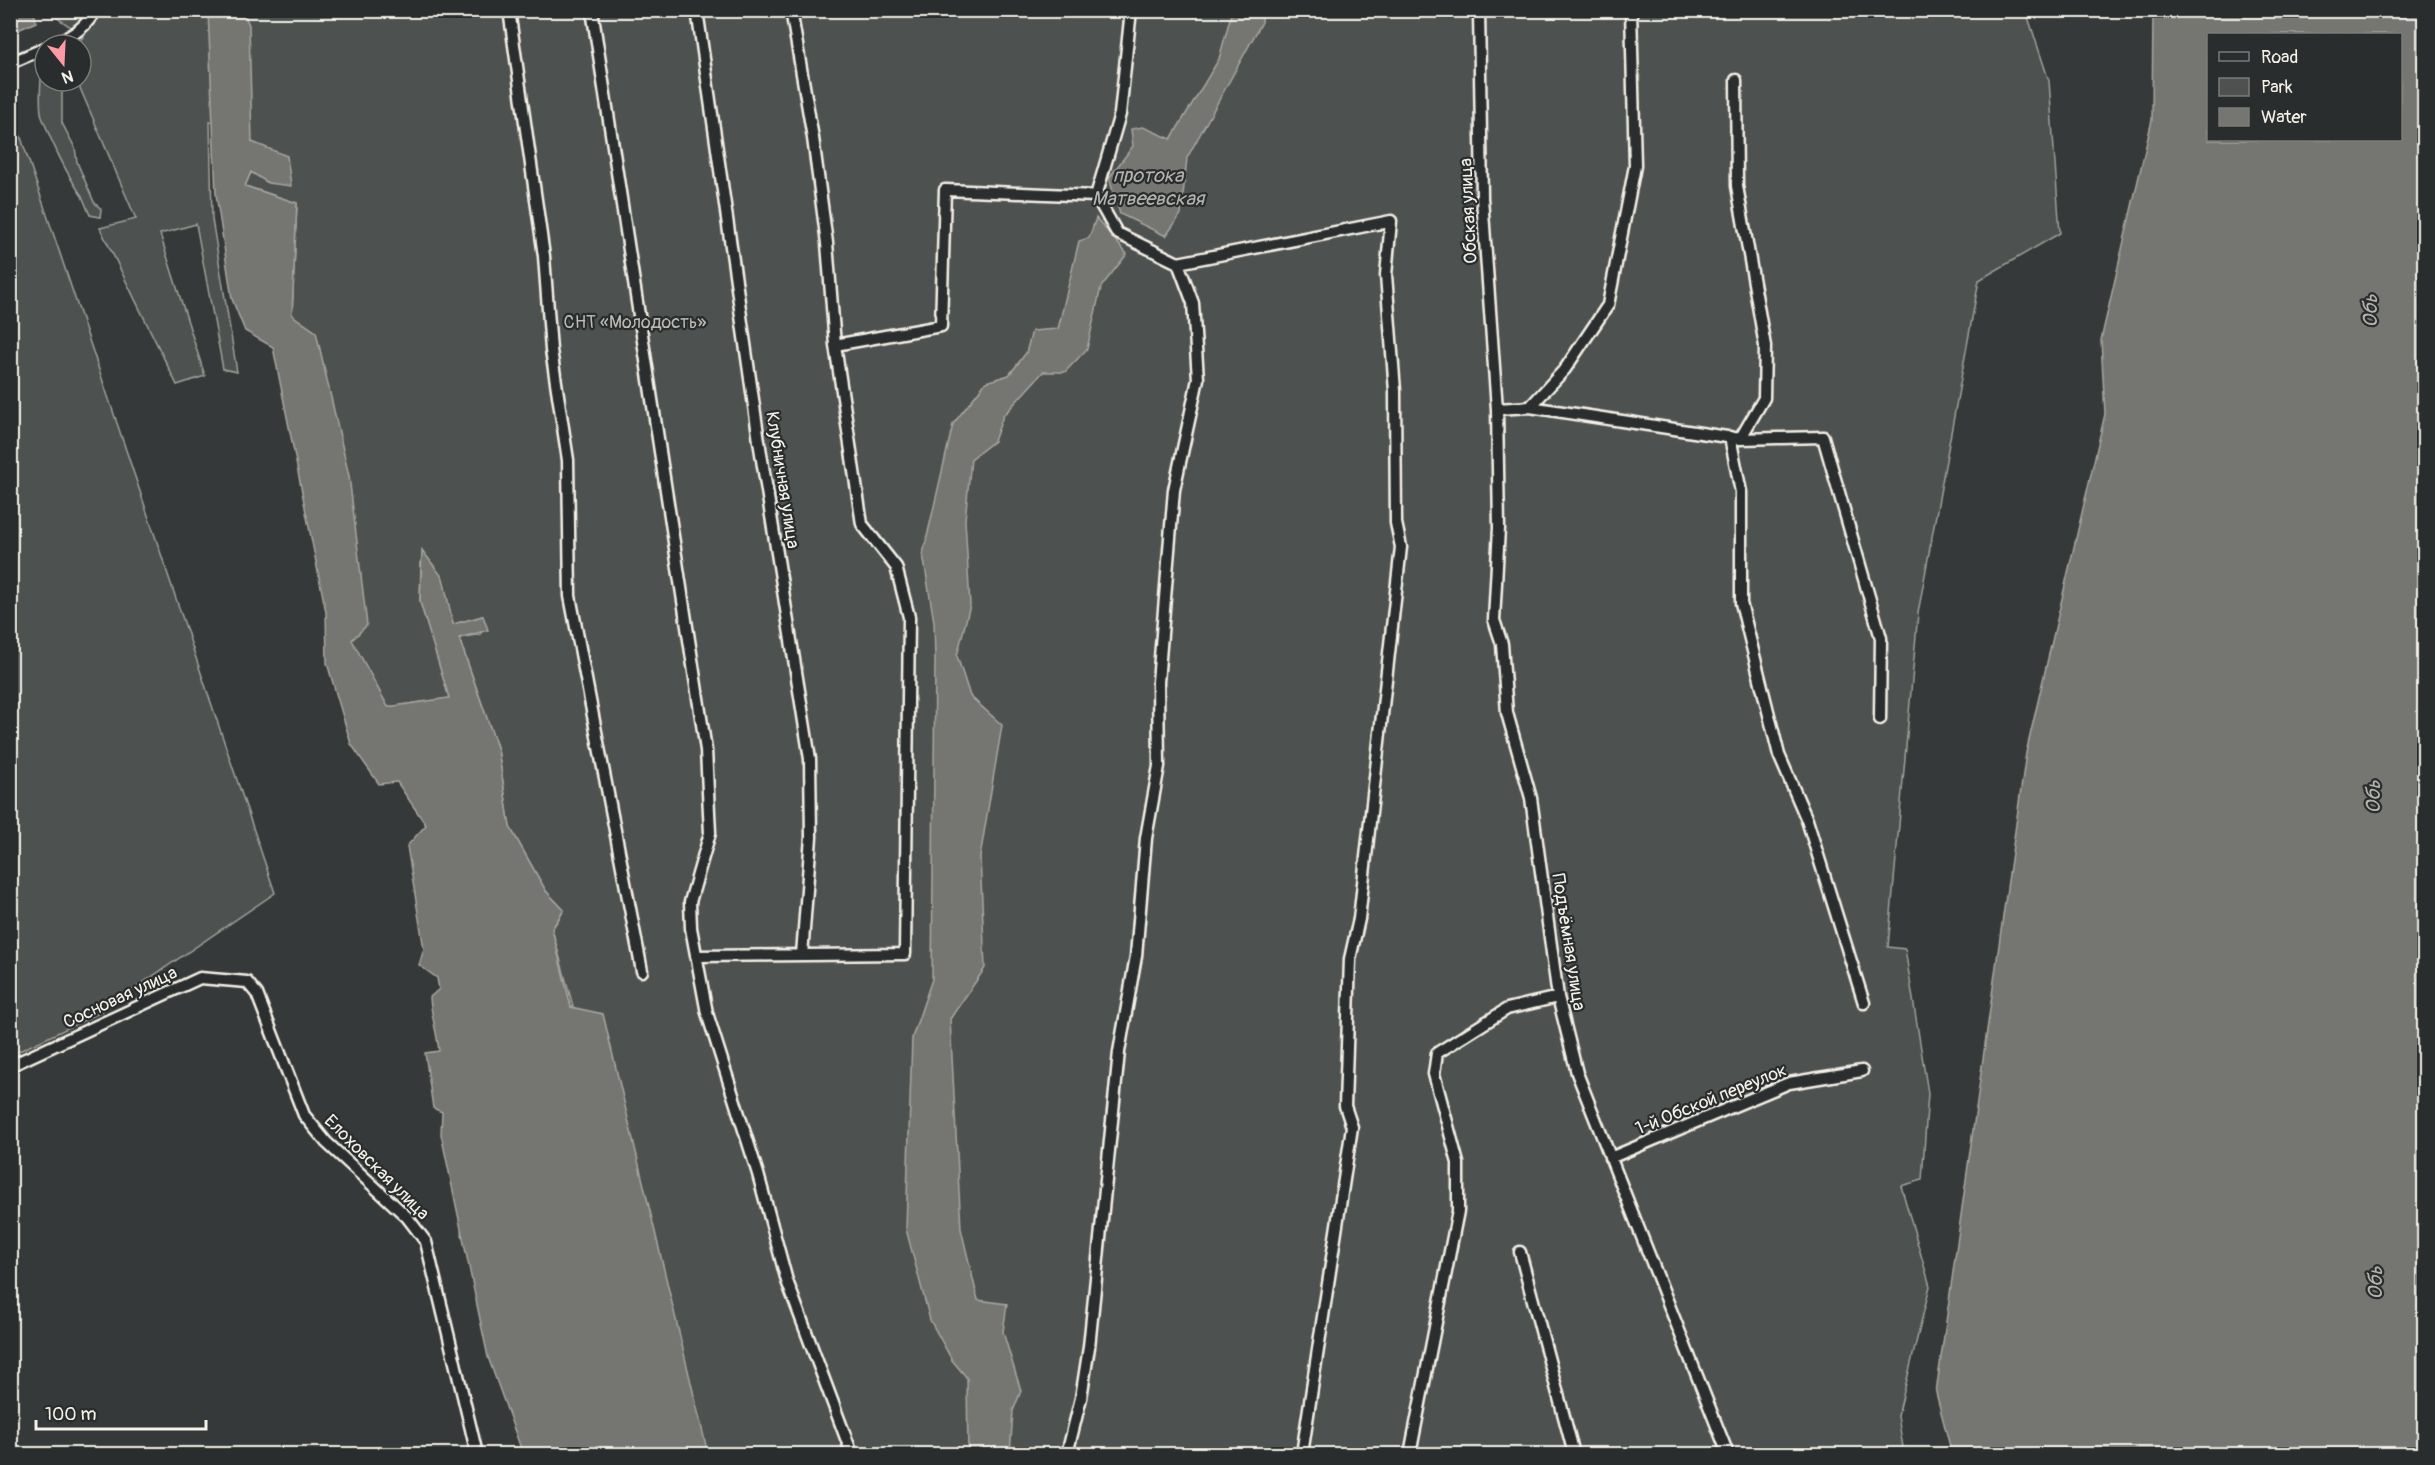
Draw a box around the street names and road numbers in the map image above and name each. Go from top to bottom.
street label: Обская улица [1454,158,1483,264]
street label: Клубничная улица [760,410,805,550]
street label: Подъёмная улица [1546,872,1591,1012]
street label: Сосновая улица [60,961,181,1034]
street label: 1-й Обской переулок [1632,1059,1790,1140]
street label: Елоховская улица [319,1110,434,1225]

